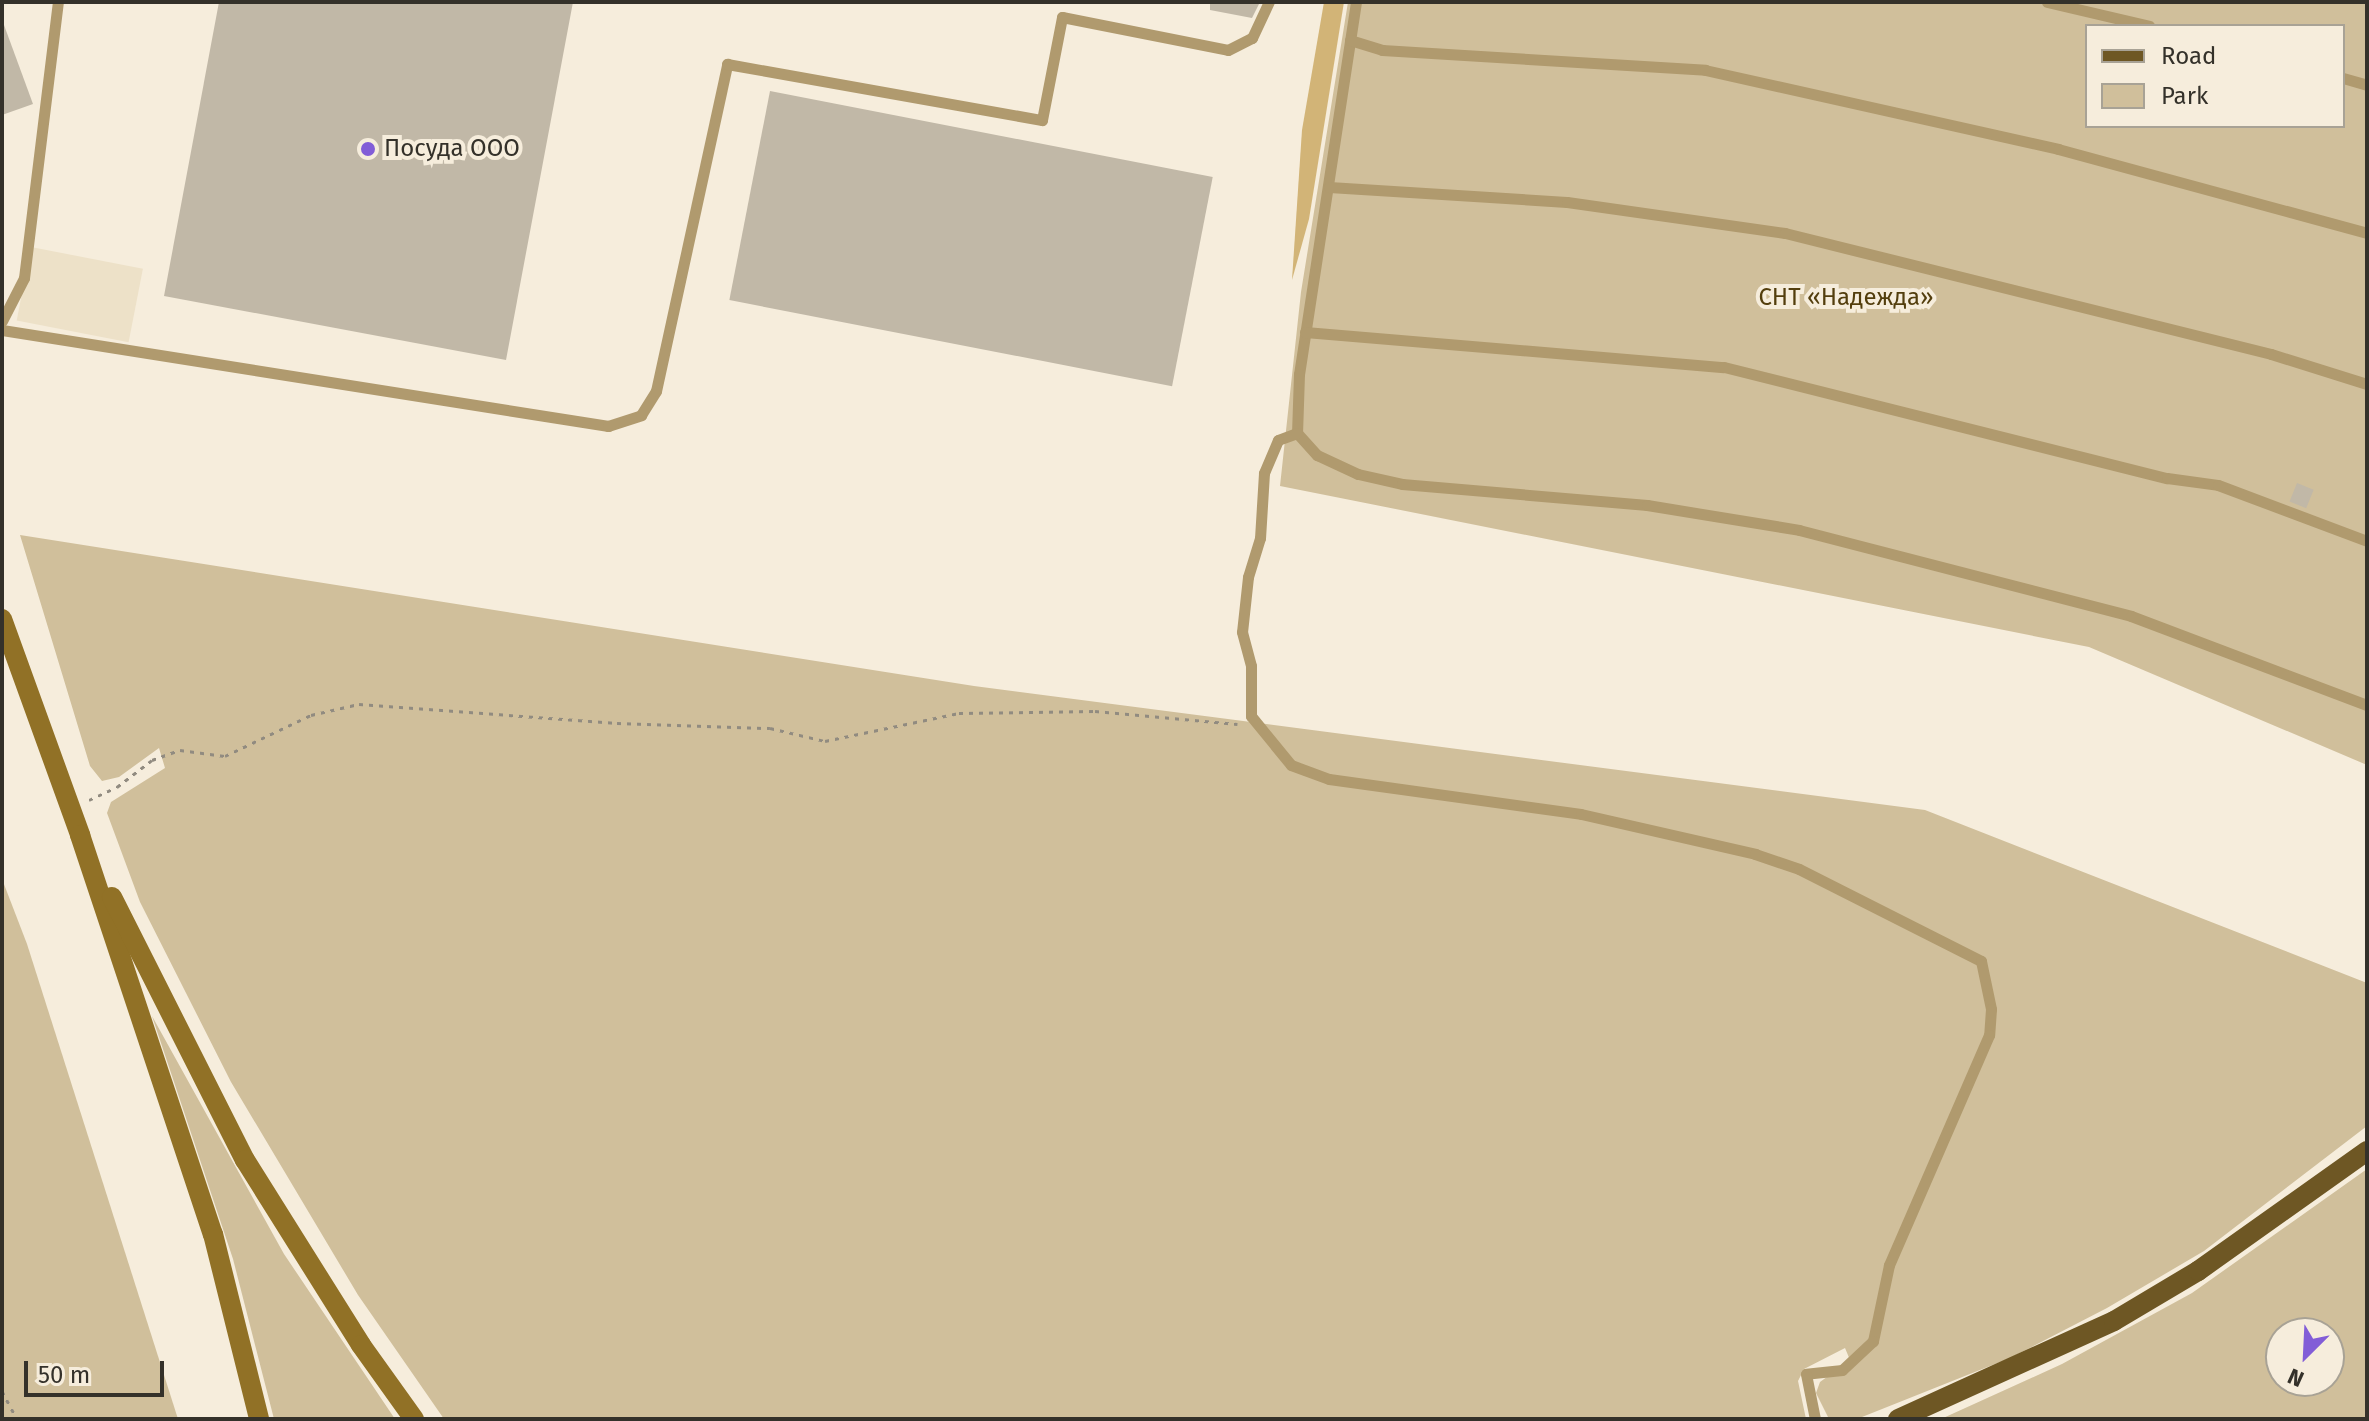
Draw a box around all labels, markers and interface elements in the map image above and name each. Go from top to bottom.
legend [2085,24,2345,128]
text: Road [2161,42,2216,70]
text: Park [2161,82,2208,110]
place label: Посуда ООО [384,135,520,163]
marker: Посуда ООО [359,140,377,158]
park label: СНТ «Надежда» [1758,284,1934,312]
north arrow [2265,1317,2345,1397]
scale bar [28,1345,168,1395]
text: 50 m [38,1361,90,1389]
text: N [2284,1362,2308,1393]

